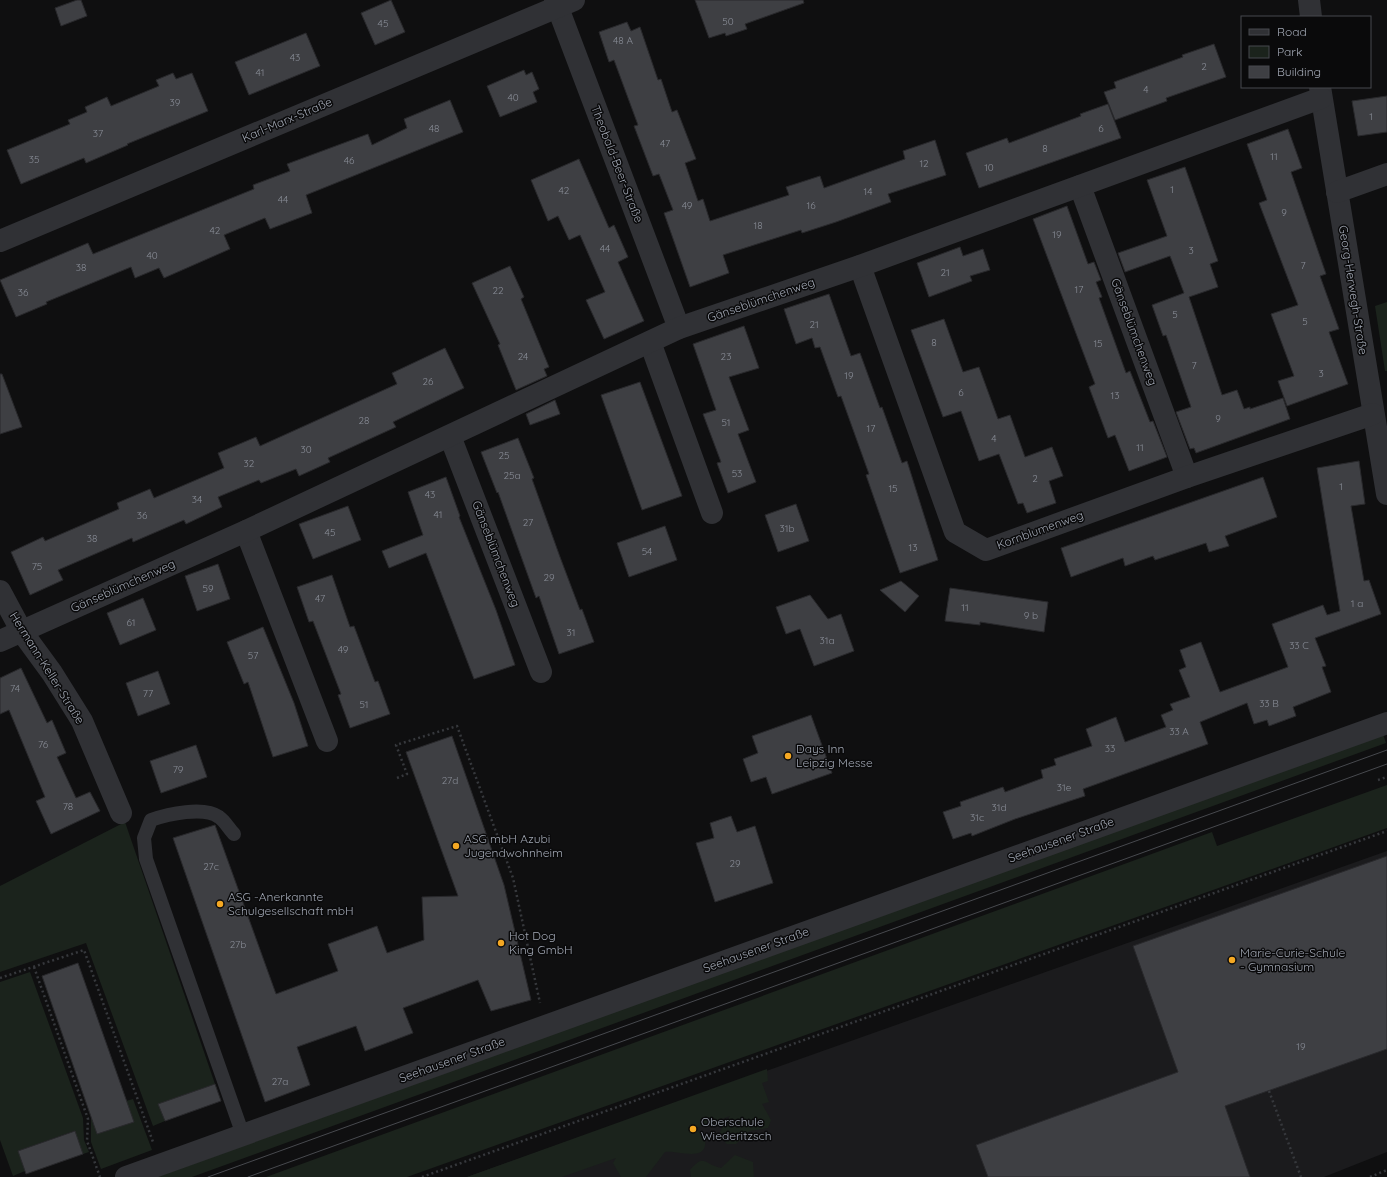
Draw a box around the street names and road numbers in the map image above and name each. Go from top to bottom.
street label: Karl-Marx-Straße [240,94,334,145]
street label: Theobald-Beer-Straße [588,103,647,225]
street label: Georg-Herwegh-Straße [1336,224,1371,356]
street label: Gänseblümchenweg [705,274,817,325]
street label: Gänseblümchenweg [1108,276,1161,387]
street label: Gänseblümchenweg [469,498,524,609]
street label: Kornblumenweg [994,507,1085,552]
street label: Gänseblümchenweg [68,556,177,615]
street label: Hermann-Keller-Straße [7,609,88,727]
street label: Seehausener Straße [1006,813,1116,866]
street label: Seehausener Straße [701,923,811,976]
street label: Seehausener Straße [397,1033,507,1086]

